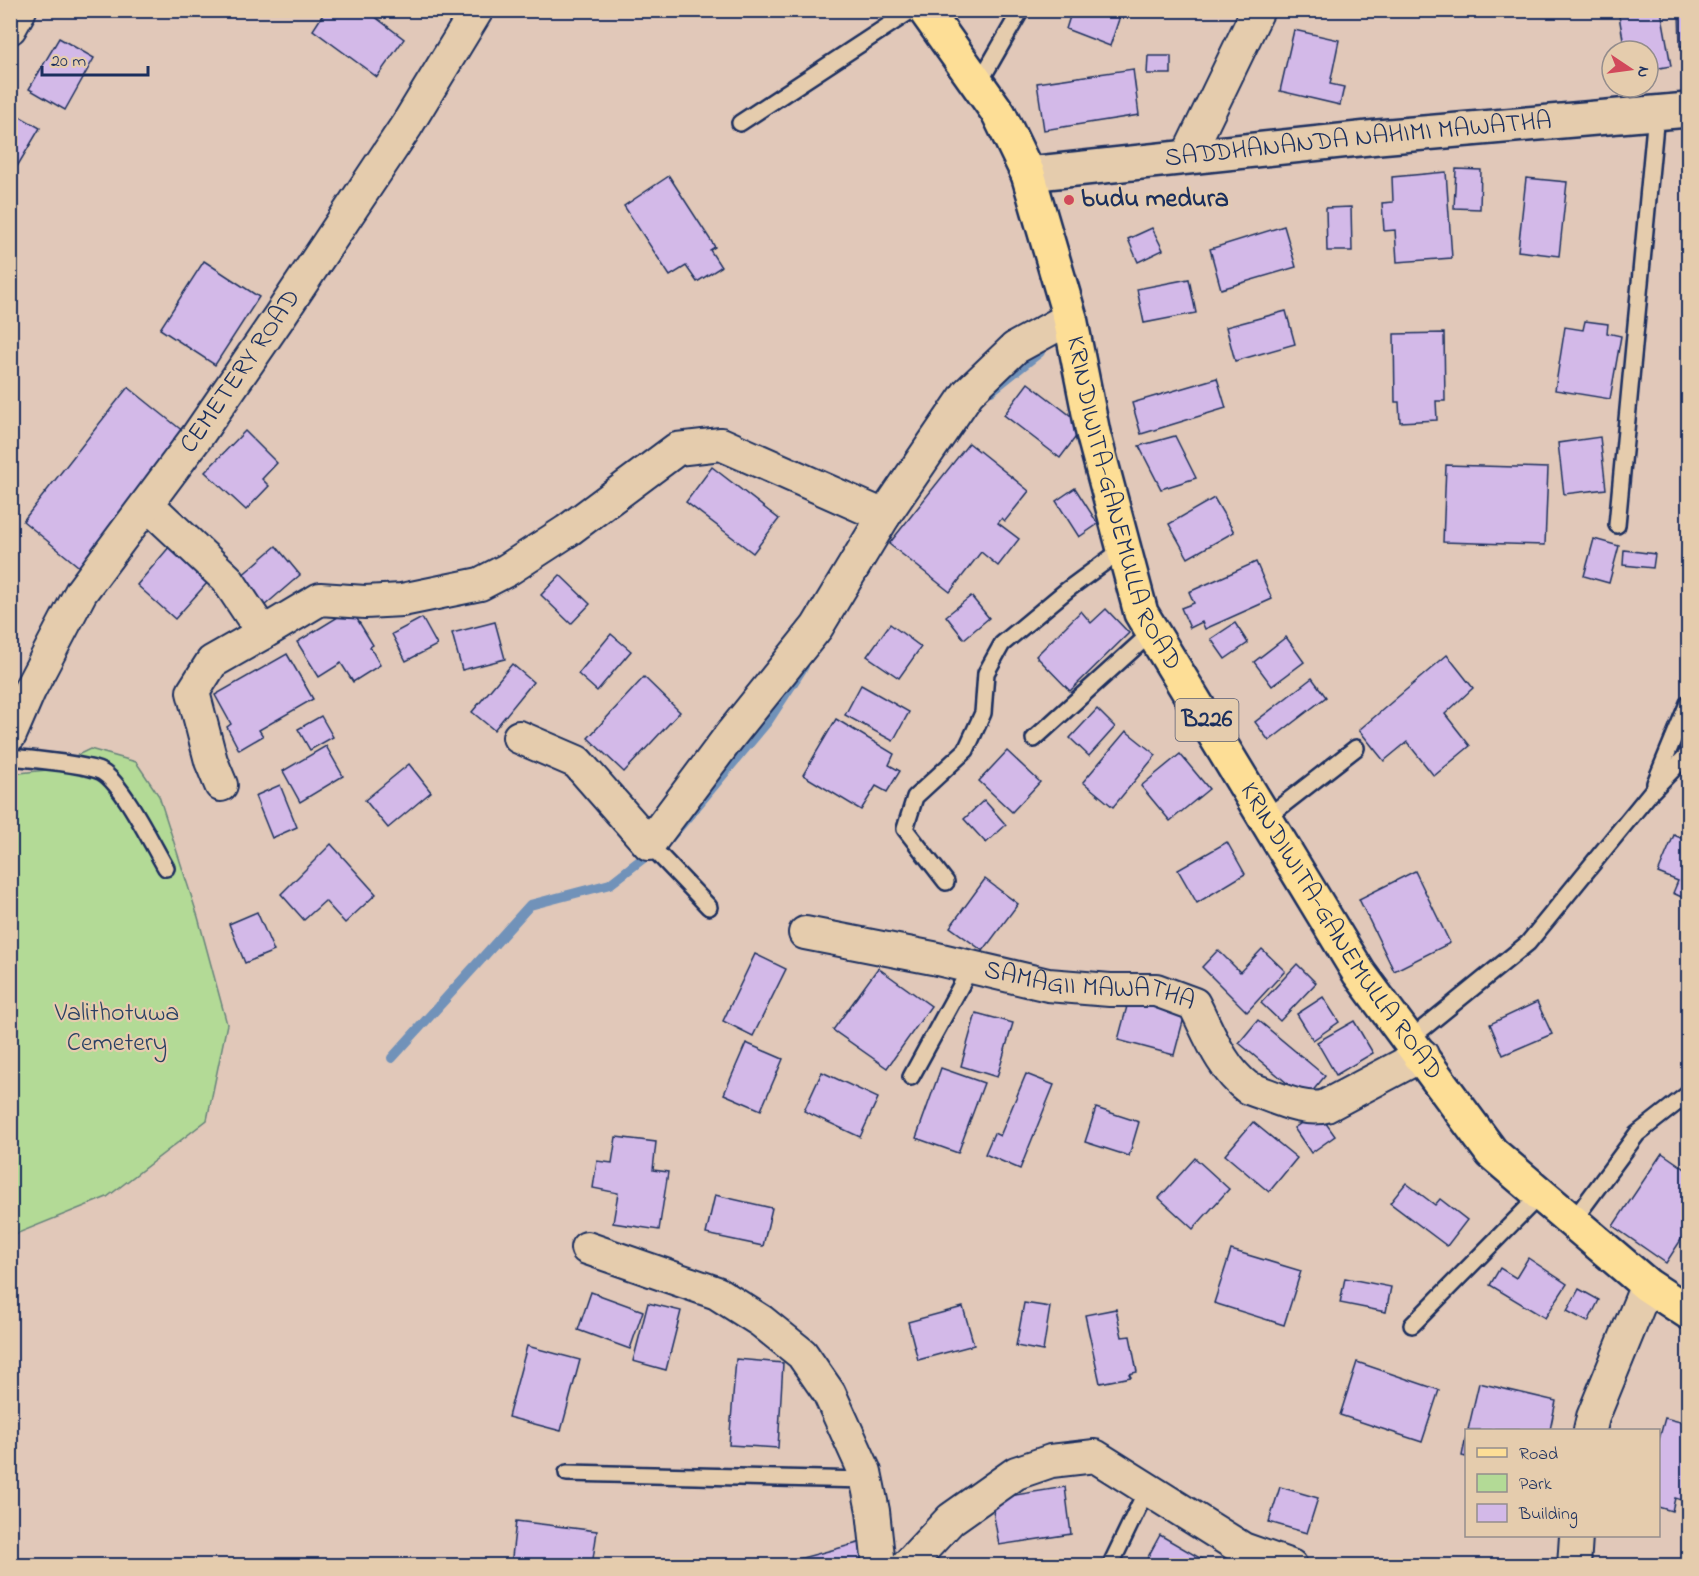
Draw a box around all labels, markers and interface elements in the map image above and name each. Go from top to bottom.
scale bar [42,39,148,77]
north arrow [1600,39,1660,99]
text: 20 m [51,49,86,75]
text: N [1630,64,1656,80]
street label: SADDHANANDA NAHIMI MAWATHA [1163,103,1553,178]
place label: budu medura [1081,181,1229,219]
marker: budu medura [1062,193,1076,207]
street label: CEMETERY ROAD [171,282,311,462]
street label: KRINDIWITA-GANEMULLA ROAD [1055,333,1191,678]
road number: B226 [1176,699,1238,741]
street label: KRINDIWITA-GANEMULLA ROAD [1229,775,1452,1089]
street label: SAMAGII MAWATHA [980,952,1200,1022]
park label: Valithotuwa Cemetery [54,995,179,1063]
legend [1465,1429,1660,1537]
text: Road [1519,1442,1558,1468]
text: Park [1519,1472,1552,1498]
text: Building [1518,1502,1578,1529]

